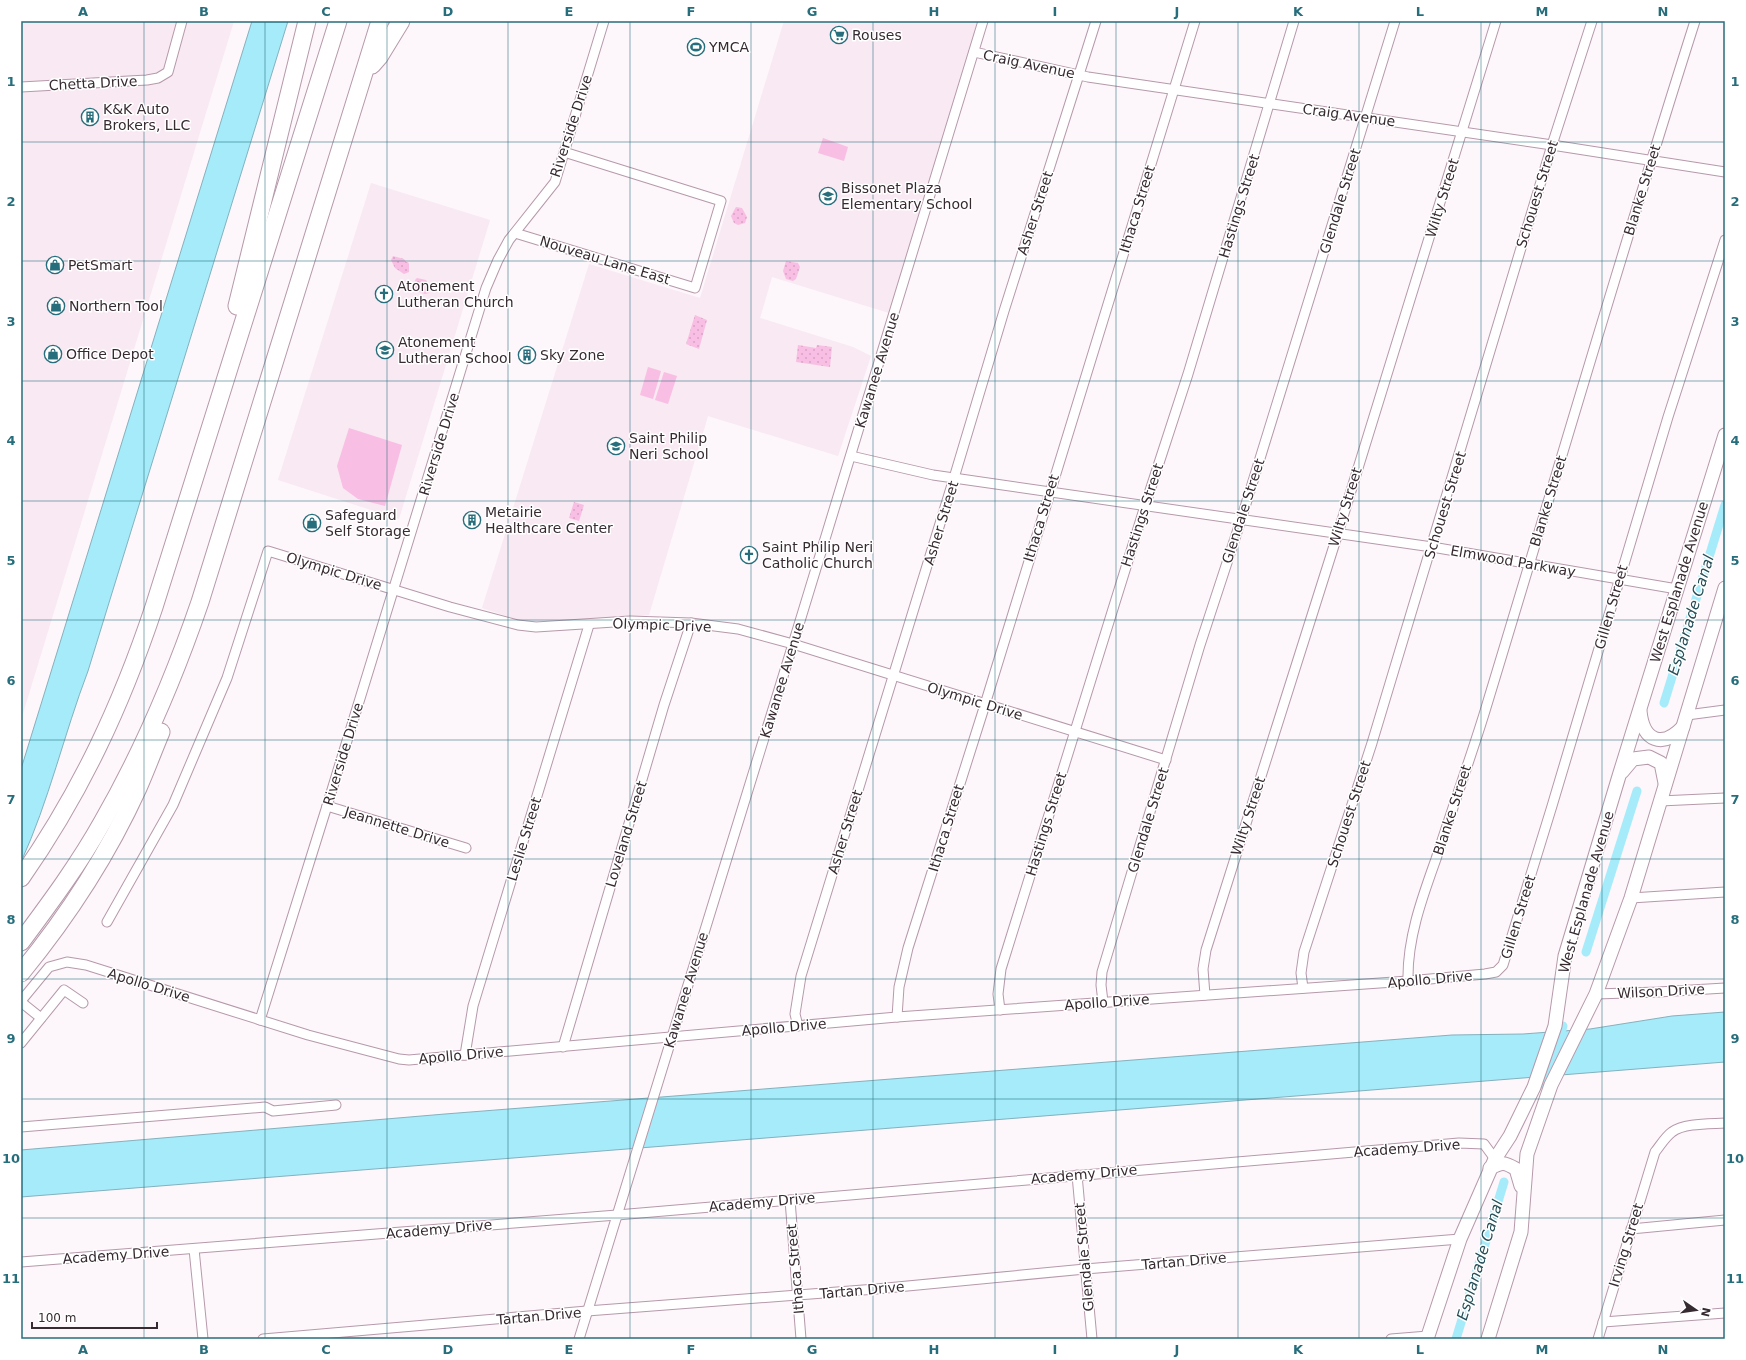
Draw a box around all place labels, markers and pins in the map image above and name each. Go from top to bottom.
supermarket icon: Rouses [829,25,849,45]
place label: Rouses [852,27,902,43]
sports icon: YMCA [686,37,706,57]
place label: YMCA [708,39,749,55]
place label: K&K Auto Brokers, LLC [103,101,190,133]
building icon: K&K Auto Brokers, LLC [80,107,100,127]
place label: Bissonet Plaza Elementary School [841,180,973,212]
school or university icon: Bissonet Plaza Elementary School [818,186,838,206]
shop icon: PetSmart [45,255,65,275]
place label: PetSmart [68,257,133,273]
place label: Atonement Lutheran Church [397,278,514,310]
church icon: Atonement Lutheran Church [374,284,394,304]
shop icon: Northern Tool [46,296,66,316]
place label: Northern Tool [69,298,163,314]
place label: Atonement Lutheran School [398,334,512,366]
school or university icon: Atonement Lutheran School [375,340,395,360]
shop icon: Office Depot [43,344,63,364]
building icon: Sky Zone [517,345,537,365]
place label: Office Depot [66,346,154,362]
place label: Sky Zone [540,347,605,363]
place label: Saint Philip Neri School [629,430,709,462]
school or university icon: Saint Philip Neri School [606,436,626,456]
place label: Metairie Healthcare Center [485,504,613,536]
place label: Safeguard Self Storage [325,507,411,539]
building icon: Metairie Healthcare Center [462,510,482,530]
shop icon: Safeguard Self Storage [302,513,322,533]
place label: Saint Philip Neri Catholic Church [762,539,873,571]
church icon: Saint Philip Neri Catholic Church [739,545,759,565]

